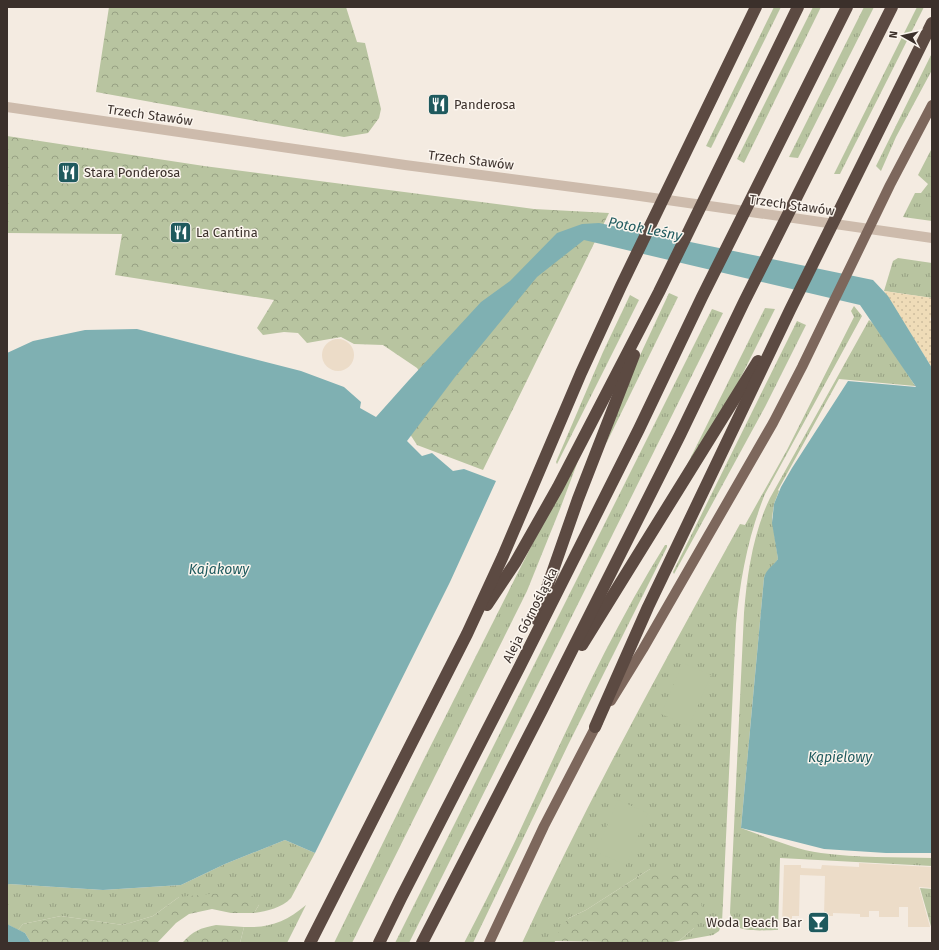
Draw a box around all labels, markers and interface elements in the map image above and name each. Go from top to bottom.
north arrow [883,16,923,56]
text: N [887,30,901,39]
restaurant icon: Panderosa [425,91,451,117]
place label: Panderosa [454,97,516,112]
street label: Trzech Stawów [106,102,194,129]
street label: Trzech Stawów [427,147,515,173]
restaurant icon: Stara Ponderosa [56,159,82,185]
place label: Stara Ponderosa [84,165,180,180]
street label: Trzech Stawów [748,192,836,219]
water label: Potok Leśny [607,214,685,245]
restaurant icon: La Cantina [167,219,193,245]
place label: La Cantina [196,225,258,240]
water label: Kajakowy [189,561,250,578]
street label: Aleja Górnośląska [500,565,560,665]
water label: Kąpielowy [808,749,873,766]
bar icon: Woda Beach Bar [805,909,831,935]
place label: Woda Beach Bar [706,915,802,930]

